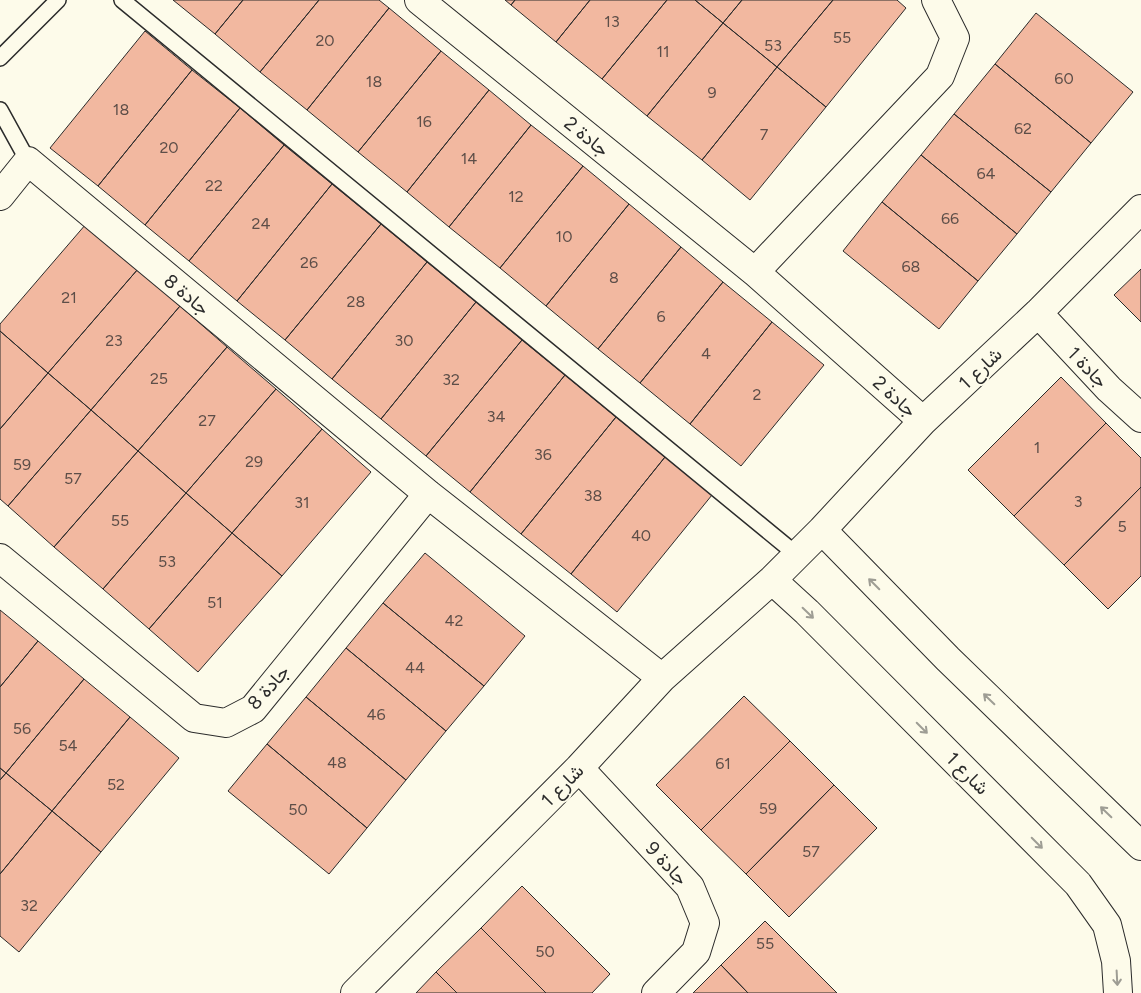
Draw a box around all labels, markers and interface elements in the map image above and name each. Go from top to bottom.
house number: 13 [604,12,620,31]
house number: 55 [833,28,851,47]
house number: 20 [315,31,335,50]
house number: 53 [764,36,782,55]
house number: 11 [656,42,670,61]
house number: 60 [1054,69,1074,88]
house number: 18 [366,72,382,91]
house number: 9 [707,83,717,102]
house number: 18 [113,100,129,119]
street label: جادة 2 [560,111,614,161]
house number: 16 [416,112,432,131]
house number: 62 [1014,119,1032,138]
house number: 7 [760,125,769,144]
house number: 20 [159,138,179,157]
house number: 14 [461,149,477,168]
house number: 64 [977,164,996,183]
house number: 22 [205,176,223,195]
house number: 12 [508,187,524,206]
house number: 66 [941,209,959,228]
house number: 24 [252,214,270,233]
house number: 10 [556,227,572,246]
house number: 26 [300,253,318,272]
house number: 68 [902,257,920,276]
house number: 8 [609,268,619,287]
street label: جادة 8 [159,269,214,320]
house number: 21 [61,288,77,307]
house number: 28 [347,292,365,311]
house number: 6 [656,307,666,326]
house number: 23 [105,331,123,350]
house number: 30 [395,331,413,350]
street label: جادة 1 [1063,342,1113,393]
street label: شارع 1 [954,343,1007,395]
house number: 4 [701,344,711,363]
house number: 25 [150,369,168,388]
house number: 32 [442,370,460,389]
street label: جادة 2 [868,371,921,422]
house number: 2 [753,385,761,404]
house number: 34 [487,407,505,426]
house number: 27 [198,411,216,430]
house number: 1 [1034,438,1040,457]
house number: 36 [534,445,552,464]
house number: 29 [245,452,263,471]
house number: 59 [13,455,31,474]
house number: 57 [64,469,82,488]
house number: 38 [584,486,602,505]
house number: 3 [1074,492,1082,511]
house number: 31 [294,493,310,512]
house number: 55 [111,511,129,530]
house number: 5 [1117,517,1127,536]
house number: 40 [631,526,651,545]
house number: 53 [158,552,176,571]
one-way arrow [868,578,880,591]
house number: 51 [207,593,223,612]
one-way arrow [801,607,814,619]
house number: 42 [445,611,463,630]
house number: 44 [405,658,425,677]
street label: جادة 8 [242,660,294,714]
one-way arrow [983,693,996,705]
house number: 46 [367,705,386,724]
house number: 56 [13,719,31,738]
one-way arrow [916,722,929,734]
house number: 54 [58,736,78,755]
street label: شارع 1 [941,747,994,800]
house number: 48 [327,753,347,772]
house number: 61 [715,754,731,773]
street label: شارع 1 [536,759,589,812]
house number: 52 [107,775,125,794]
house number: 59 [759,799,777,818]
house number: 50 [288,800,308,819]
one-way arrow [1100,806,1112,818]
street label: جادة 9 [641,837,692,890]
one-way arrow [1031,837,1043,849]
house number: 57 [802,842,820,861]
house number: 32 [20,896,38,915]
house number: 55 [756,934,774,953]
house number: 50 [535,942,555,961]
one-way arrow [1113,970,1122,986]

